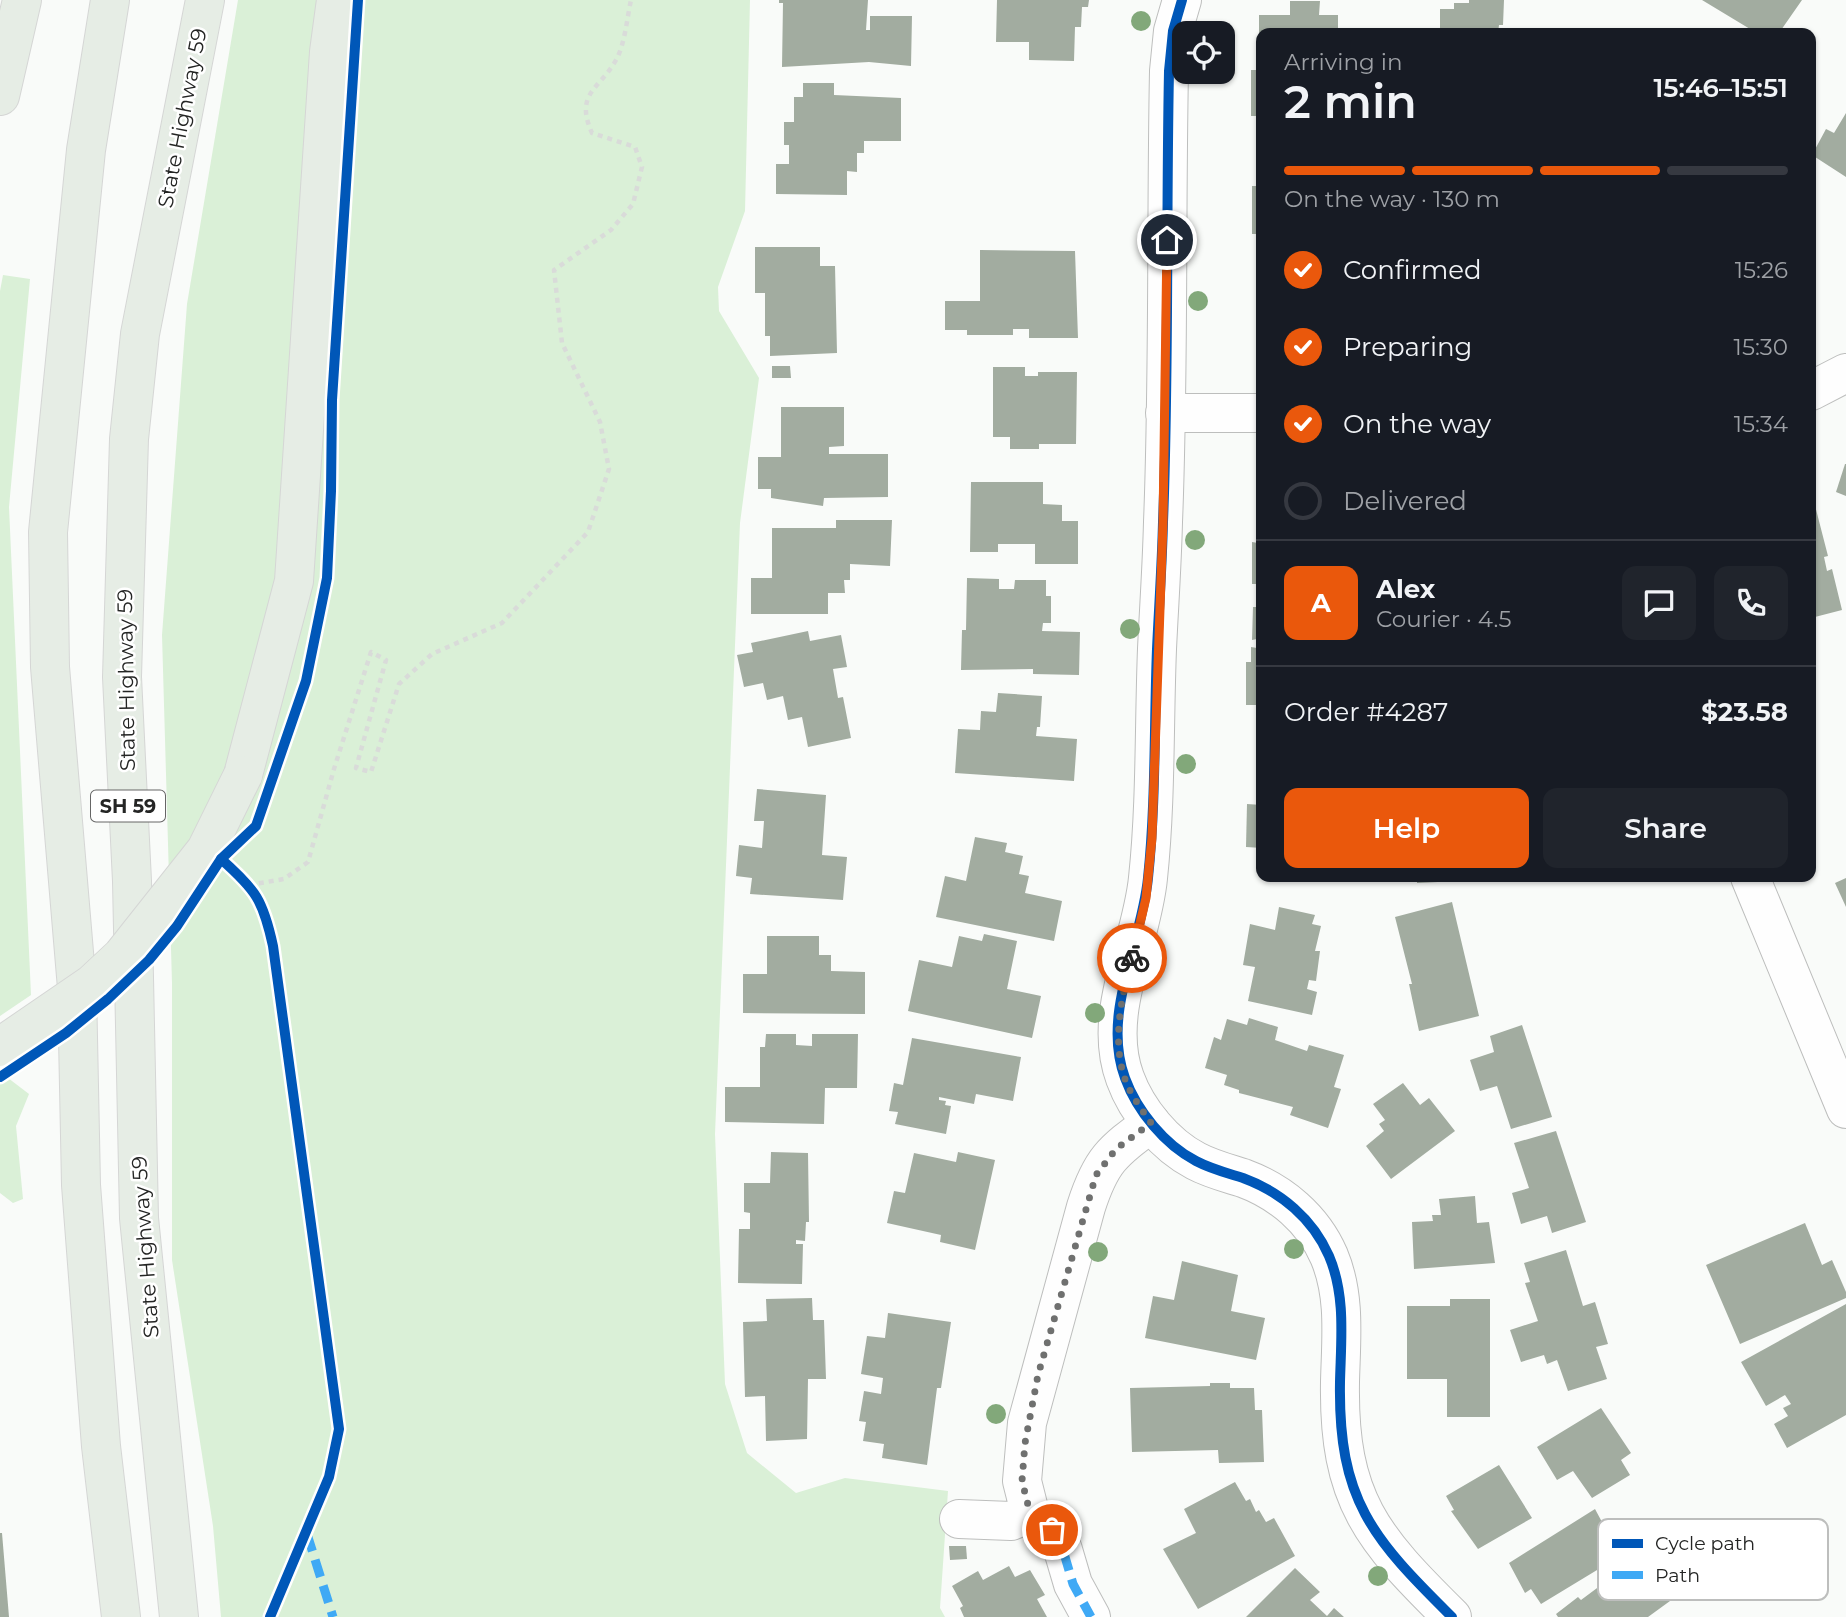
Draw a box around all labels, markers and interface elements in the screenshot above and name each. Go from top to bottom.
map controls [1172,21,1235,84]
button: locate [1172,21,1235,84]
street label: State Highway 59 [152,26,212,210]
text: Arriving in [1284,48,1403,76]
text: 15:46–15:51 [1653,72,1788,104]
text: 2 min [1284,73,1417,130]
text: On the way · 130 m [1284,185,1500,213]
pin [1137,210,1197,270]
icon: home [1148,221,1186,259]
icon: check [1284,251,1322,289]
text: Confirmed [1343,254,1482,286]
text: 15:26 [1735,256,1788,284]
icon: check [1284,328,1322,366]
text: Preparing [1343,331,1472,363]
text: 15:30 [1734,333,1788,361]
icon: check [1284,405,1322,443]
text: On the way [1343,408,1491,440]
text: 15:34 [1734,410,1788,438]
text: Delivered [1343,485,1467,517]
button: chat [1622,566,1696,640]
button: phone [1714,566,1788,640]
text: Alex [1376,573,1435,605]
text: A [1311,587,1331,619]
street label: State Highway 59 [112,589,140,771]
text: Courier · 4.5 [1376,605,1511,633]
text: Order #4287 [1284,696,1448,728]
text: $23.58 [1701,696,1788,728]
button: Help [1284,788,1529,868]
button: Share [1543,788,1788,868]
road number: SH 59 [91,790,165,821]
courier [1097,923,1167,993]
icon: bike [1113,939,1151,977]
street label: State Highway 59 [126,1155,164,1339]
pin [1022,1500,1082,1560]
icon: bag [1033,1511,1071,1549]
legend [1598,1519,1828,1600]
text: Cycle path [1655,1532,1755,1555]
text: Path [1655,1564,1700,1587]

